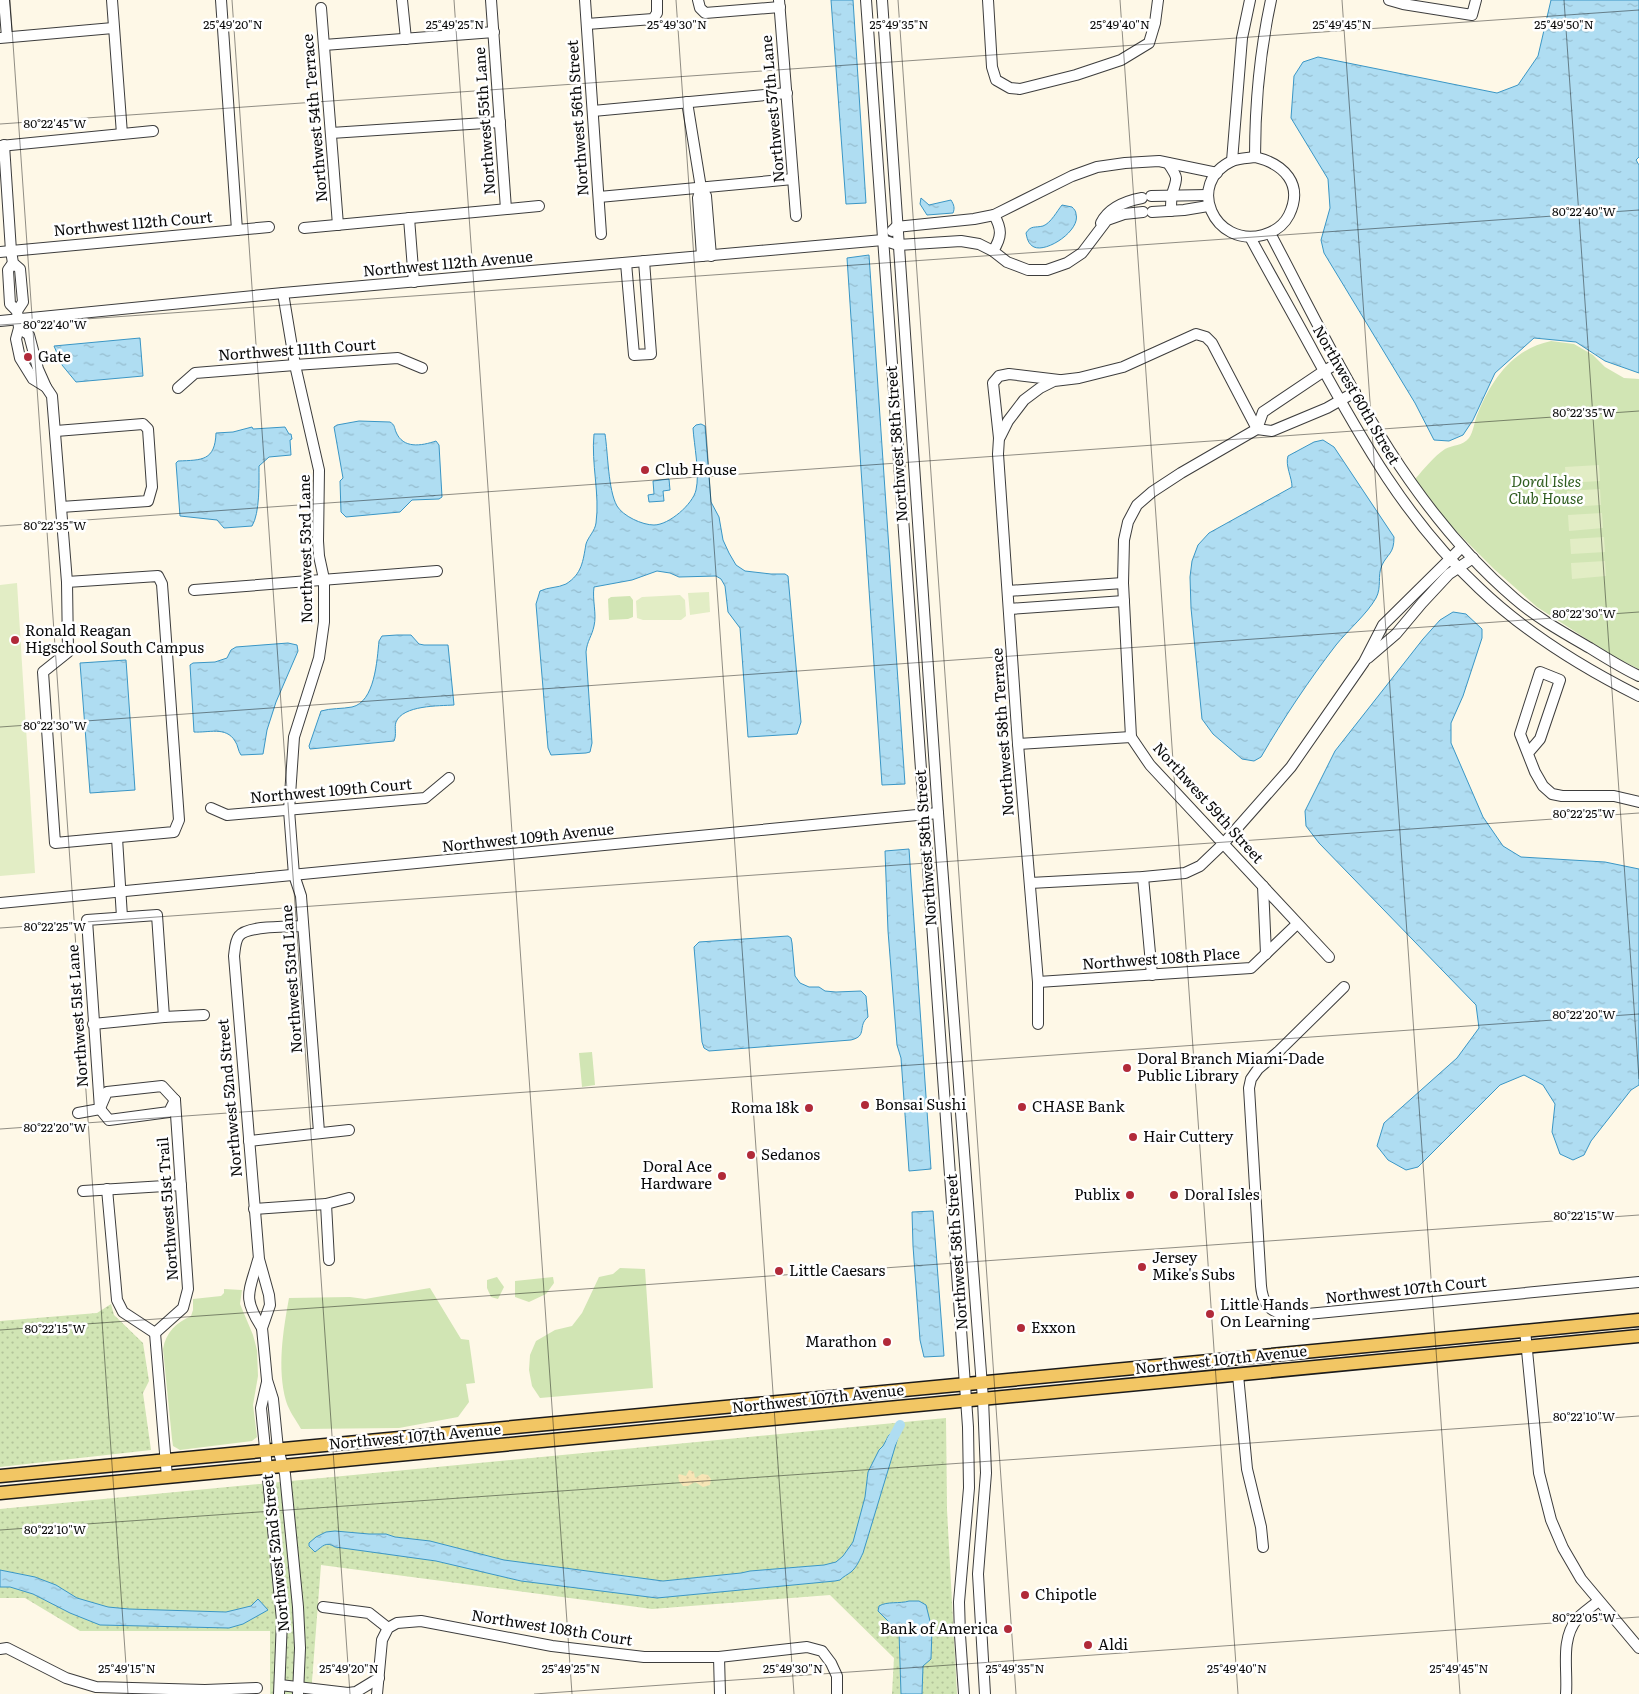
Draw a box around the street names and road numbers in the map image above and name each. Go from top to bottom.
street label: Northwest 54th Terrace [295,33,332,203]
street label: Northwest 57th Lane [754,34,789,184]
street label: Northwest 56th Street [560,39,593,197]
street label: Northwest 55th Lane [467,46,500,196]
street label: Northwest 112th Court [52,204,213,241]
street label: Northwest 112th Avenue [362,244,534,281]
street label: Northwest 60th Street [1308,320,1407,468]
street label: Northwest 111th Court [217,332,377,365]
street label: Northwest 58th Street [879,365,912,523]
street label: Northwest 53rd Lane [292,474,317,624]
street label: Northwest 58th Terrace [984,647,1019,817]
street label: Northwest 59th Street [1148,736,1270,868]
street label: Northwest 58th Street [908,769,941,927]
street label: Northwest 109th Court [249,771,413,808]
street label: Northwest 109th Avenue [441,816,615,857]
street label: Northwest 53rd Lane [274,904,307,1054]
street label: Northwest 108th Place [1081,941,1241,974]
street label: Northwest 51st Lane [60,944,93,1088]
street label: Northwest 52nd Street [210,1018,247,1178]
street label: Northwest 51st Trail [150,1136,183,1282]
street label: Northwest 58th Street [939,1173,972,1331]
street label: Northwest 107th Court [1324,1269,1488,1308]
street label: Northwest 107th Avenue [1134,1338,1308,1379]
street label: Northwest 107th Avenue [731,1377,905,1418]
street label: Northwest 107th Avenue [328,1416,502,1454]
street label: Northwest 52nd Street [255,1473,294,1633]
street label: Northwest 108th Court [470,1602,634,1651]

